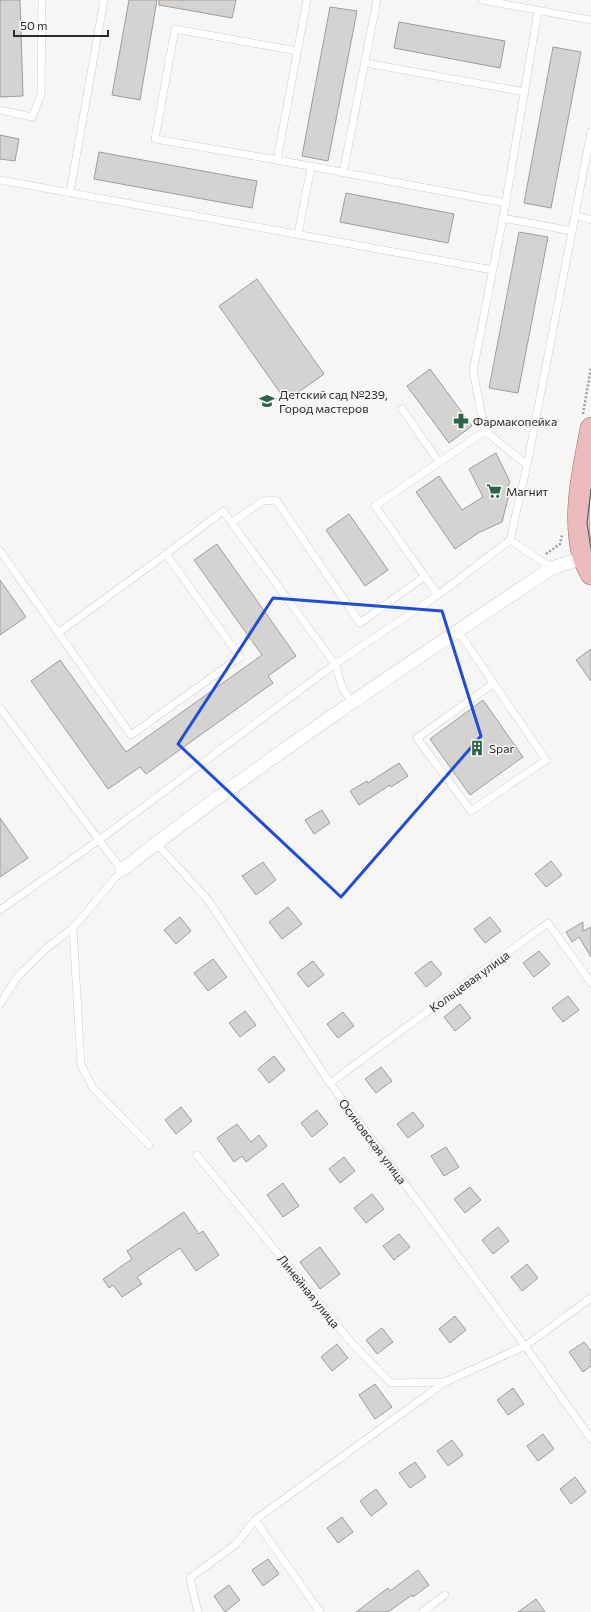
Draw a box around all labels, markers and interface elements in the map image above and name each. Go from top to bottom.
scale bar [14,12,108,38]
text: 50 m [20,18,48,32]
place label: Детский сад №239, Город мастеров [279,387,388,415]
school or university icon: Детский сад №239, Город мастеров [258,392,276,410]
pharmacy icon: Фармакопейка [452,412,470,430]
place label: Фармакопейка [473,414,557,428]
supermarket icon: Магнит [485,482,503,500]
place label: Магнит [506,484,549,498]
building icon: Spar [468,739,486,757]
place label: Spar [489,741,514,755]
street label: Кольцевая улица [426,947,512,1015]
street label: Осиновская улица [336,1096,410,1186]
street label: Линейная улица [275,1251,343,1331]

